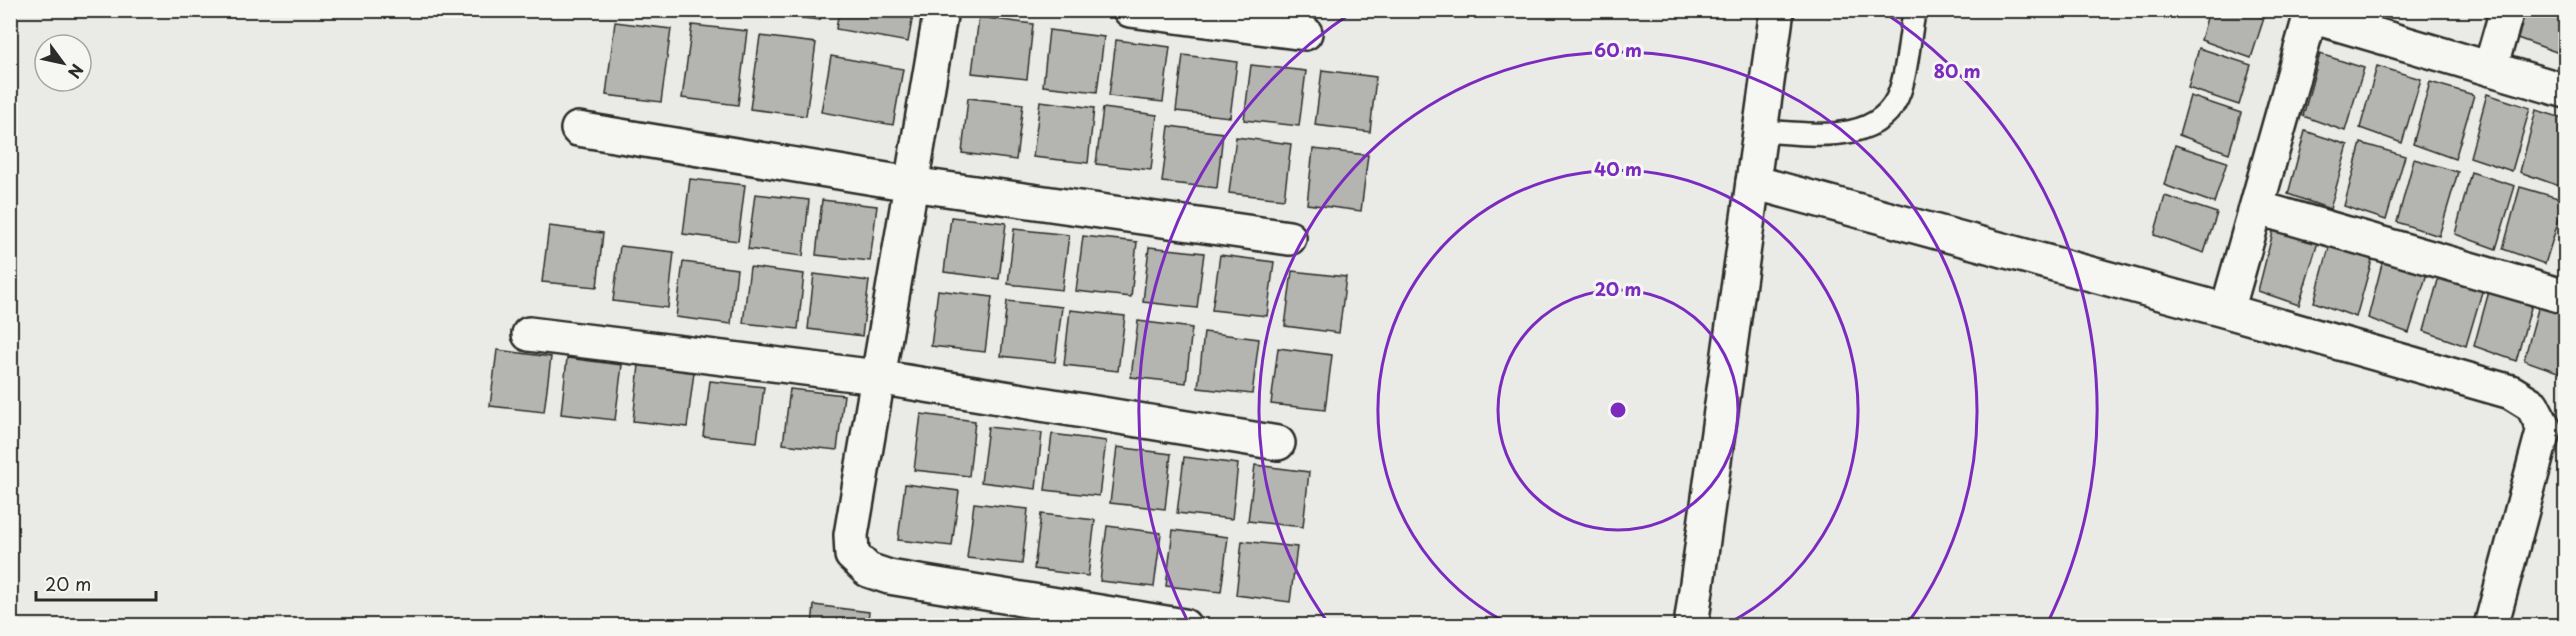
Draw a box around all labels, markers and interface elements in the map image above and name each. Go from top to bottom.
north arrow [33,33,93,93]
text: 60 m [1594,36,1642,63]
text: 80 m [1933,57,1981,84]
text: N [63,60,90,84]
text: 40 m [1594,155,1642,182]
text: 20 m [1595,275,1641,302]
centre of rings [1608,400,1628,420]
scale bar [36,564,156,602]
text: 20 m [45,570,91,597]

